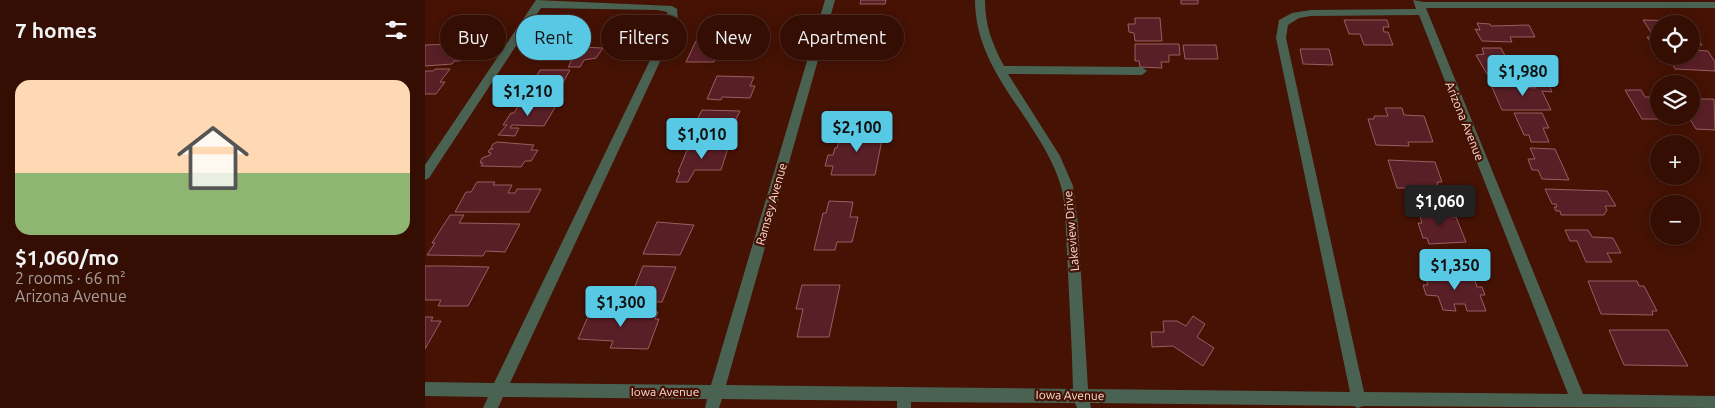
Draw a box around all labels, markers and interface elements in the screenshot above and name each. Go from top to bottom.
chip: Buy [440,15,506,60]
chip: Rent [516,15,591,60]
chip: Filters [601,15,687,60]
chip: New [697,15,770,60]
chip: Apartment [780,15,904,60]
map controls [1650,15,1700,245]
button: locate [1650,15,1700,65]
icon: filters [382,16,410,44]
text: 7 homes [15,18,97,42]
pin: $1,980 [1482,54,1564,97]
text: $1,980 [1498,62,1548,80]
pin: $1,210 [487,74,569,117]
button: layers [1650,75,1700,125]
street label: Arizona Avenue [1443,80,1487,162]
text: $1,210 [503,82,553,100]
pin: $2,100 [816,110,898,153]
icon: home [168,113,258,203]
pin: $1,010 [661,118,743,160]
text: $2,100 [832,118,882,136]
text: $1,010 [677,125,727,143]
button: + [1650,135,1700,185]
street label: Ramsey Avenue [753,161,789,247]
pin: $1,060 [1399,184,1481,227]
street label: Lakeview Drive [1061,190,1081,272]
text: $1,060 [1415,192,1465,210]
button: − [1650,195,1700,245]
text: $1,060/mo [15,245,119,269]
pin: $1,350 [1414,248,1496,291]
text: $1,350 [1430,256,1480,274]
text: 2 rooms · 66 m² [15,269,126,287]
pin: $1,300 [580,286,662,328]
text: Arizona Avenue [15,287,127,305]
text: $1,300 [596,293,646,311]
street label: Iowa Avenue [631,385,699,398]
street label: Iowa Avenue [1036,388,1104,402]

